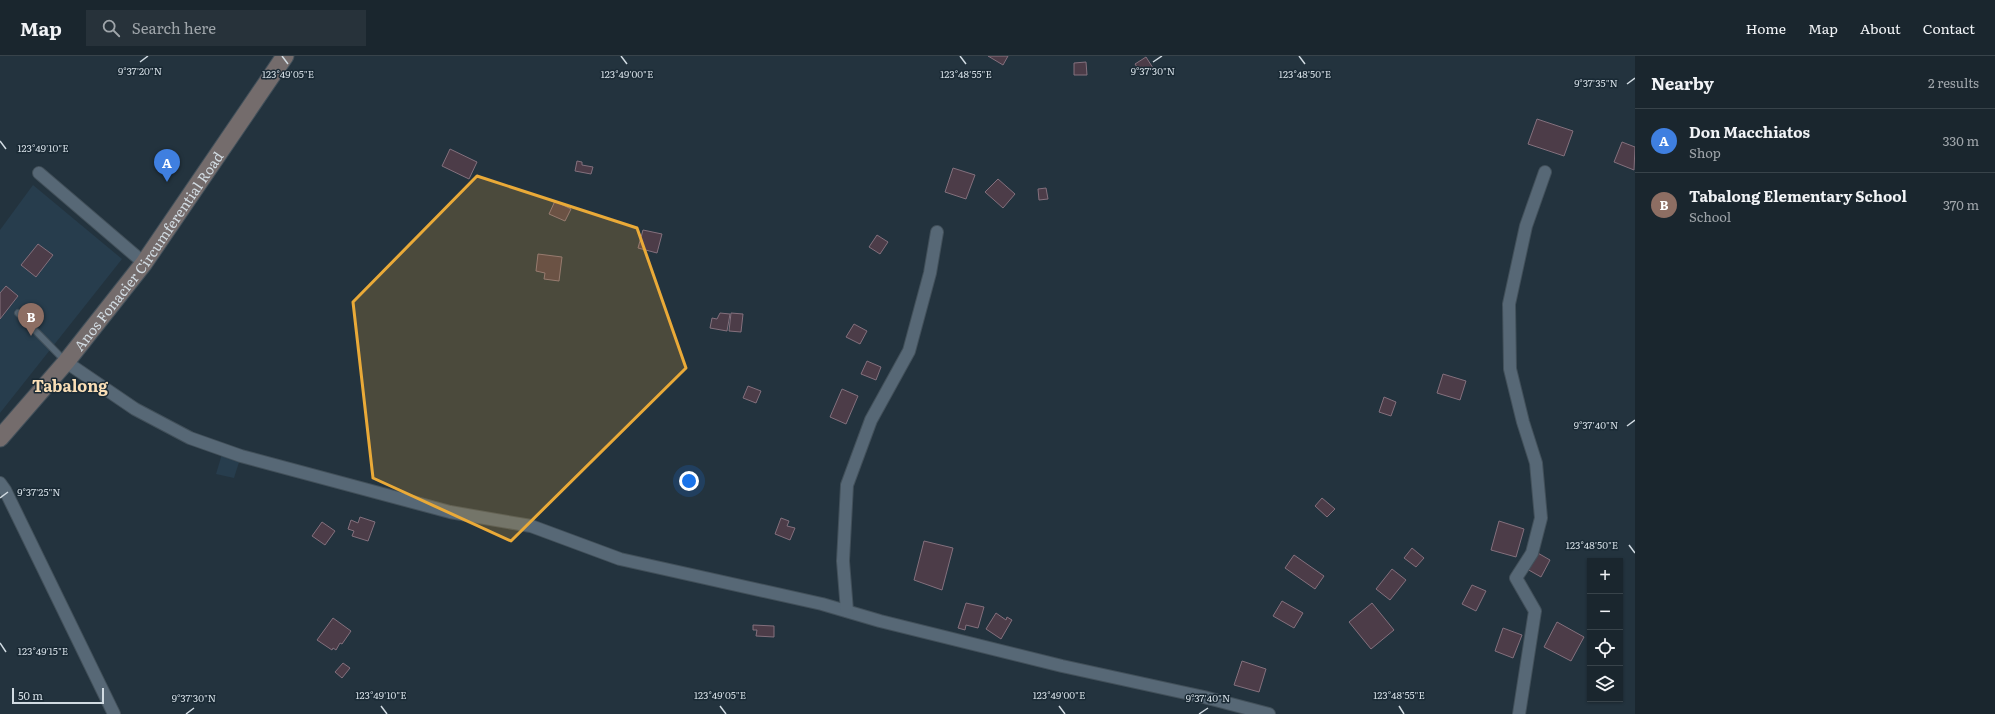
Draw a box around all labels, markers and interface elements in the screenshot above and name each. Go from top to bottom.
search box [86,10,366,46]
text: Map [20,14,62,42]
text: Search here [132,16,216,39]
icon: search [100,17,122,39]
text: Home [1746,18,1786,38]
text: Map [1808,18,1838,38]
text: About [1860,18,1901,38]
text: Contact [1923,18,1975,38]
text: 9°37'20"N [118,63,162,78]
text: 9°37'30"N [1131,63,1175,78]
text: 123°49'05"E [262,66,314,81]
text: 123°49'00"E [601,66,653,81]
text: 123°48'55"E [940,66,992,81]
text: 123°48'50"E [1279,66,1331,81]
text: Nearby [1651,70,1714,95]
text: 2 results [1928,73,1979,92]
text: 9°37'35"N [1574,75,1618,90]
text: Don Macchiatos [1689,120,1810,143]
text: A [1659,131,1669,150]
text: 330 m [1943,131,1979,150]
text: 123°49'10"E [17,140,69,155]
text: Shop [1689,143,1721,162]
street label: Anos Fonacier Circumferential Road [69,148,225,354]
pin: A [154,149,180,182]
text: Tabalong Elementary School [1689,184,1907,207]
text: B [1660,195,1668,214]
text: 370 m [1943,195,1979,214]
text: School [1689,207,1731,226]
pin: B [18,303,44,336]
district label: Tabalong [32,373,108,397]
text: 9°37'40"N [1574,417,1618,432]
your location [679,471,699,491]
text: 9°37'25"N [17,484,61,499]
text: 123°48'50"E [1566,537,1618,552]
map controls [1587,558,1623,702]
button: + [1587,558,1623,594]
button: − [1587,594,1623,630]
button: locate [1587,630,1623,666]
text: 123°49'15"E [18,643,68,658]
button: layers [1587,666,1623,702]
scale bar [12,686,104,705]
text: 50 m [18,687,43,703]
text: 123°49'10"E [355,687,407,702]
text: 123°49'05"E [694,687,746,702]
text: 123°49'00"E [1033,687,1085,702]
text: 123°48'55"E [1373,687,1425,702]
text: 9°37'30"N [172,690,216,705]
text: 9°37'40"N [1186,690,1230,705]

